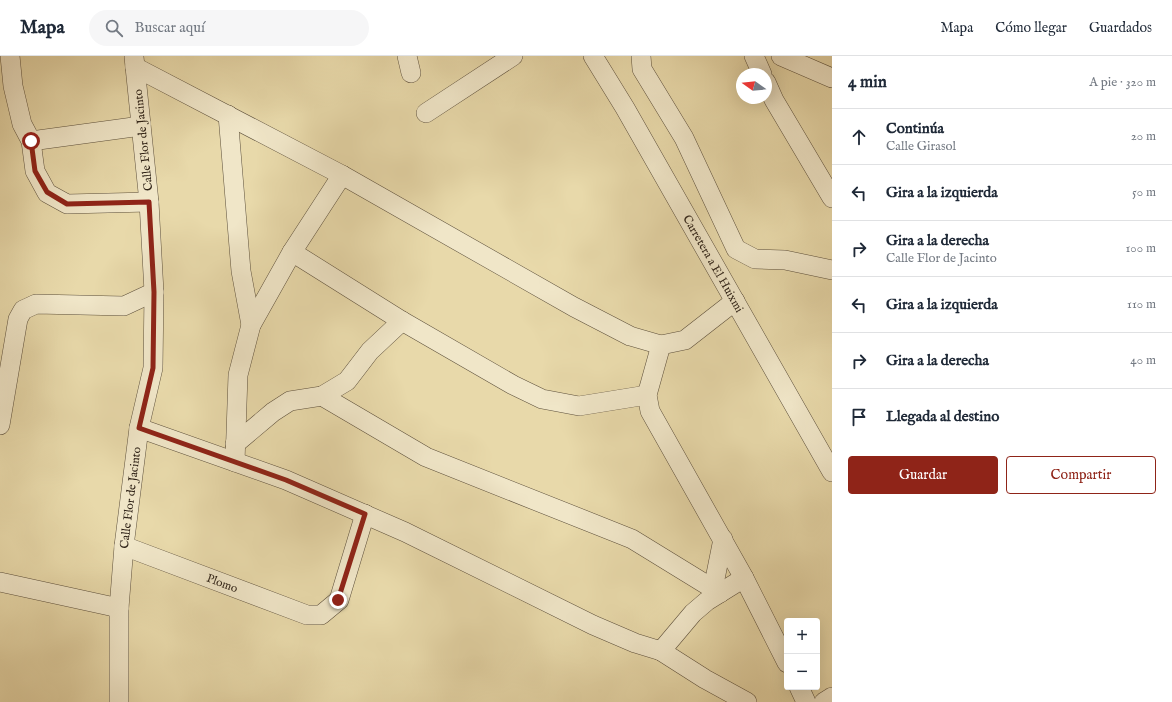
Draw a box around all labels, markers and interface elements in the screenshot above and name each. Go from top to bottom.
search box [89,10,369,46]
text: Mapa [20,16,65,40]
icon: search [103,17,125,39]
text: Buscar aquí [135,18,205,37]
text: Mapa [940,19,973,37]
text: Cómo llegar [995,19,1067,37]
text: Guardados [1089,19,1152,37]
north arrow [736,68,772,104]
text: 4 min [848,72,887,93]
text: A pie · 320 m [1089,74,1156,91]
street label: Calle Flor de Jacinto [131,88,157,192]
text: Continúa [886,119,944,138]
icon: ahead [848,126,870,148]
text: 20 m [1131,128,1156,145]
route start [22,132,40,150]
text: Calle Girasol [886,138,956,155]
icon: left [848,182,870,204]
text: Gira a la izquierda [886,183,998,202]
text: 50 m [1132,184,1156,201]
street label: Carretera a El Huixmi [679,212,747,315]
text: Gira a la derecha [886,231,989,250]
icon: right [848,238,870,260]
text: 100 m [1126,240,1156,257]
text: Calle Flor de Jacinto [886,250,997,267]
icon: left [848,294,870,316]
text: Gira a la izquierda [886,295,998,314]
text: 110 m [1127,296,1156,313]
icon: right [848,350,870,372]
text: Gira a la derecha [886,351,989,370]
text: 40 m [1130,352,1156,369]
icon: arrive [848,406,870,428]
text: Llegada al destino [886,407,999,426]
street label: Calle Flor de Jacinto [117,445,145,549]
button: Guardar [848,456,998,494]
button: Compartir [1006,456,1156,494]
street label: Plomo [204,571,240,596]
route end [329,591,347,609]
map controls [784,618,820,690]
button: + [784,618,820,654]
button: − [784,654,820,690]

